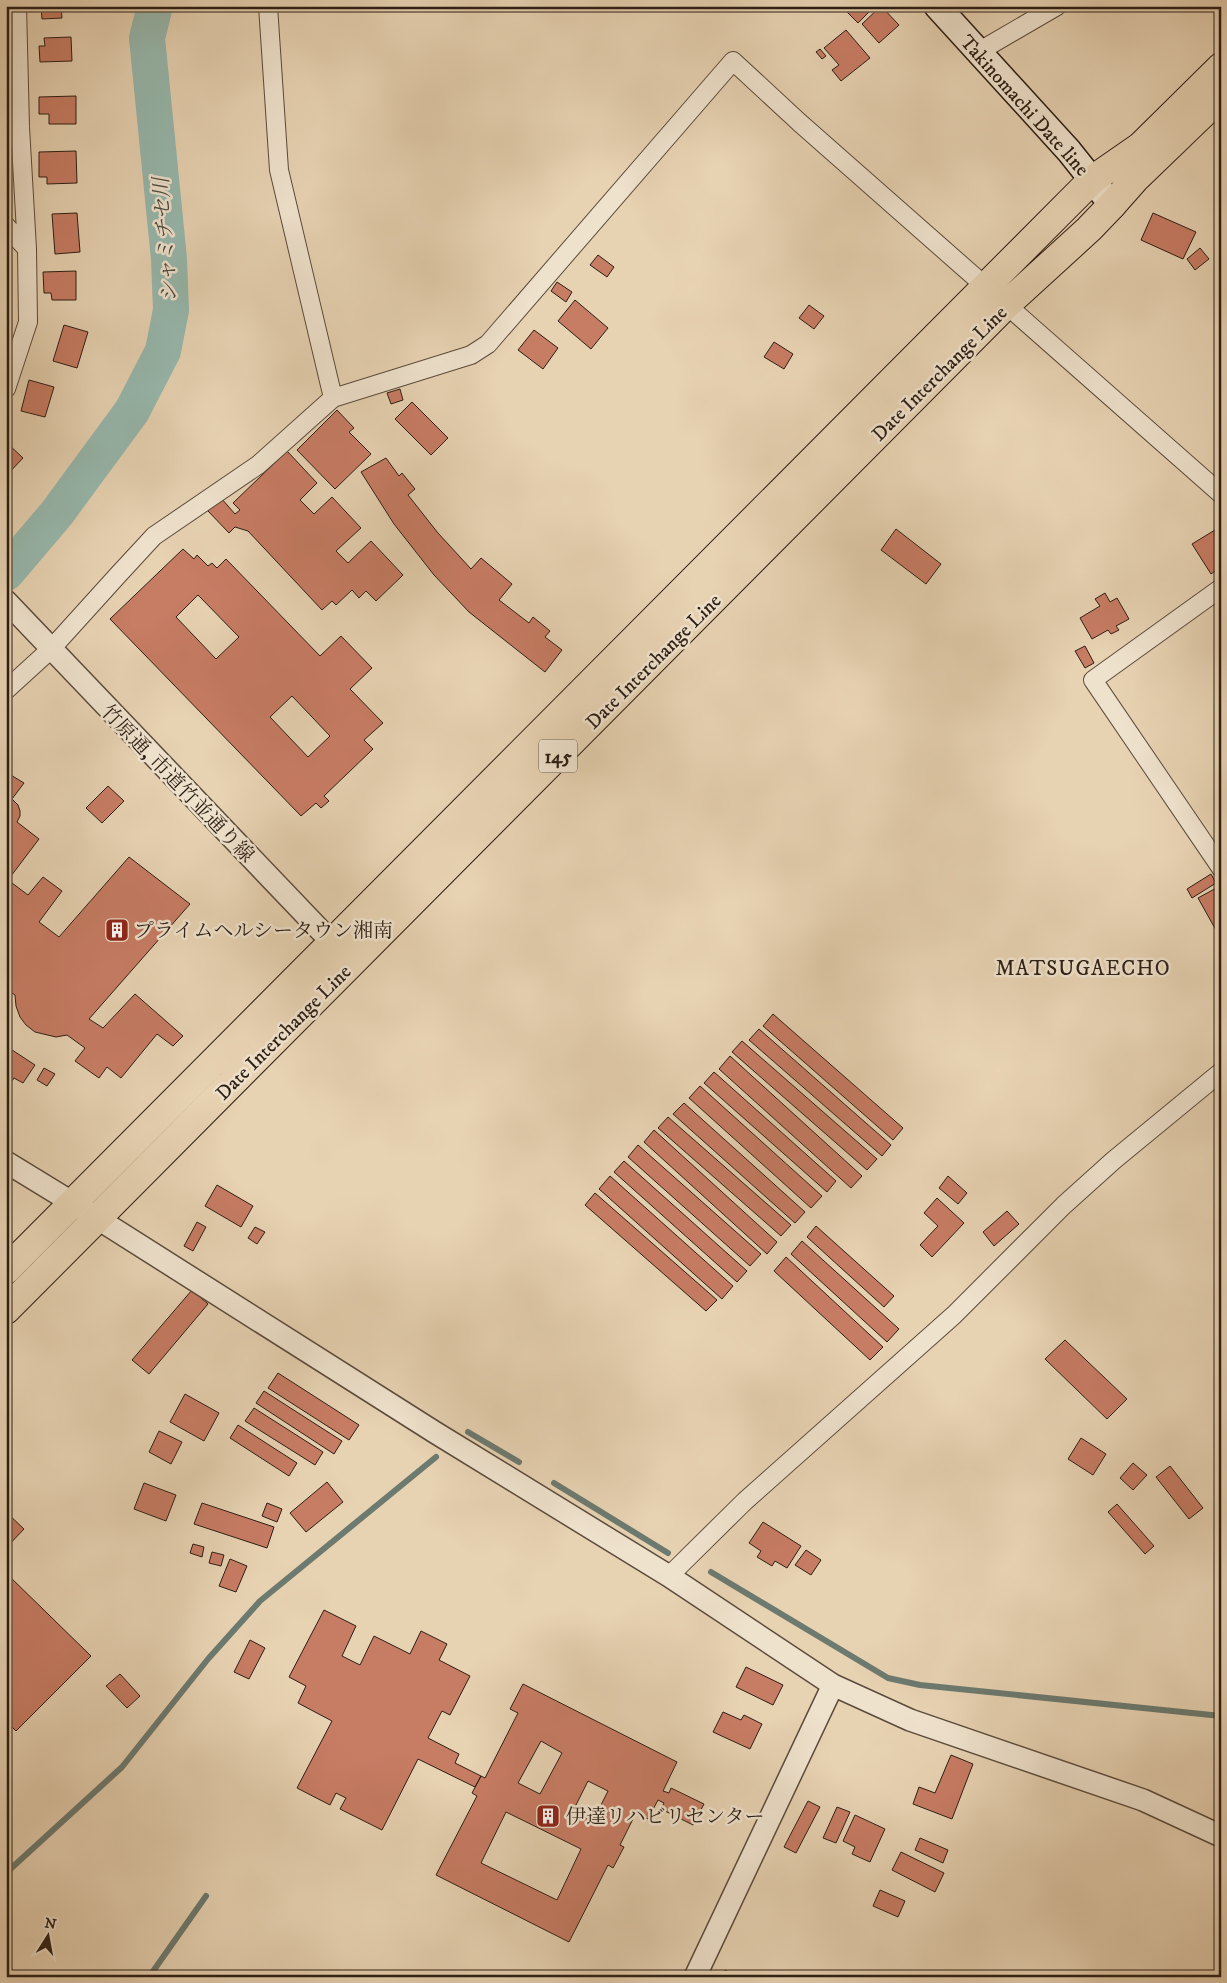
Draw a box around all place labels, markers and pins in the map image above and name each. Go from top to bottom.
building icon: プライムヘルシータウン湘南 [104,917,130,943]
place label: プライムヘルシータウン湘南 [134,919,393,944]
building icon: 伊達リハビリセンター [535,1803,561,1829]
place label: 伊達リハビリセンター [566,1805,764,1830]

